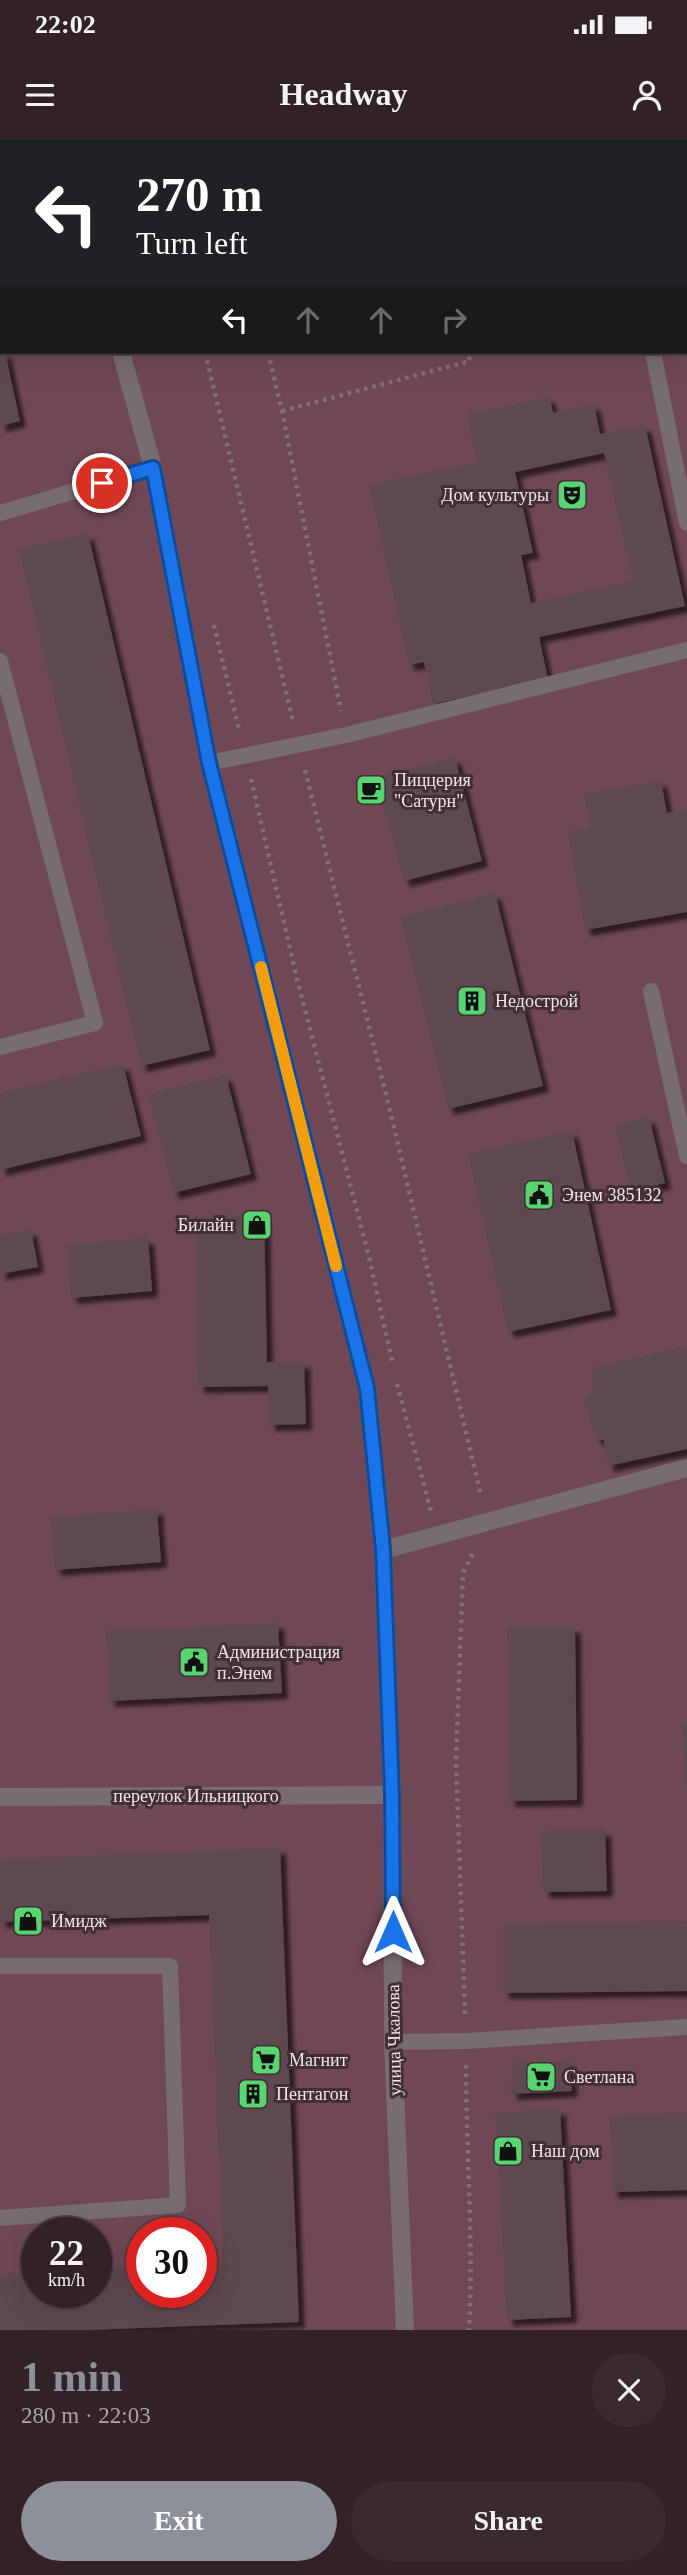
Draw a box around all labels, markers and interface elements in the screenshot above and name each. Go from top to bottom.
text: 22:02 [35,10,96,39]
icon: menu [21,76,59,114]
text: Headway [280,76,408,112]
icon: person [628,76,666,114]
text: 270 m [136,167,263,222]
icon: left [21,168,112,259]
text: Turn left [136,225,248,261]
icon: left [216,301,254,339]
icon: ahead [289,301,327,339]
icon: ahead [362,301,400,339]
icon: right [435,301,473,339]
pin [72,453,132,513]
icon: arrive [83,464,121,502]
theatre icon: Дом культуры [555,478,589,512]
place label: Дом культуры [441,485,549,505]
place label: Пиццерия "Сатурн" [394,770,471,811]
cafe icon: Пиццерия "Сатурн" [354,773,388,807]
building icon: Недострой [455,984,489,1018]
place label: Недострой [495,991,578,1011]
public building icon: Энем 385132 [522,1178,556,1212]
place label: Энем 385132 [562,1185,661,1205]
shop icon: Билайн [240,1208,274,1242]
place label: Билайн [178,1215,234,1235]
place label: Администрация п.Энем [217,1642,340,1683]
public building icon: Администрация п.Энем [177,1645,211,1679]
street label: переулок Ильницкого [113,1786,279,1806]
position arrow [356,1895,430,1969]
shop icon: Имидж [11,1904,45,1938]
place label: Имидж [51,1911,107,1931]
street label: улица Чкалова [383,1984,405,2096]
supermarket icon: Магнит [249,2043,283,2077]
place label: Магнит [289,2050,348,2070]
supermarket icon: Светлана [524,2060,558,2094]
place label: Светлана [564,2067,634,2087]
building icon: Пентагон [236,2077,270,2111]
place label: Пентагон [276,2084,349,2104]
shop icon: Наш дом [491,2134,525,2168]
place label: Наш дом [531,2141,600,2161]
speed limit sign: 30 [126,2217,217,2308]
text: 22 [49,2234,84,2273]
text: km/h [48,2270,85,2290]
button: close [592,2353,666,2427]
text: 1 min [21,2354,123,2400]
text: 280 m · 22:03 [21,2403,151,2428]
button: Exit [21,2481,337,2561]
button: Share [351,2481,666,2561]

